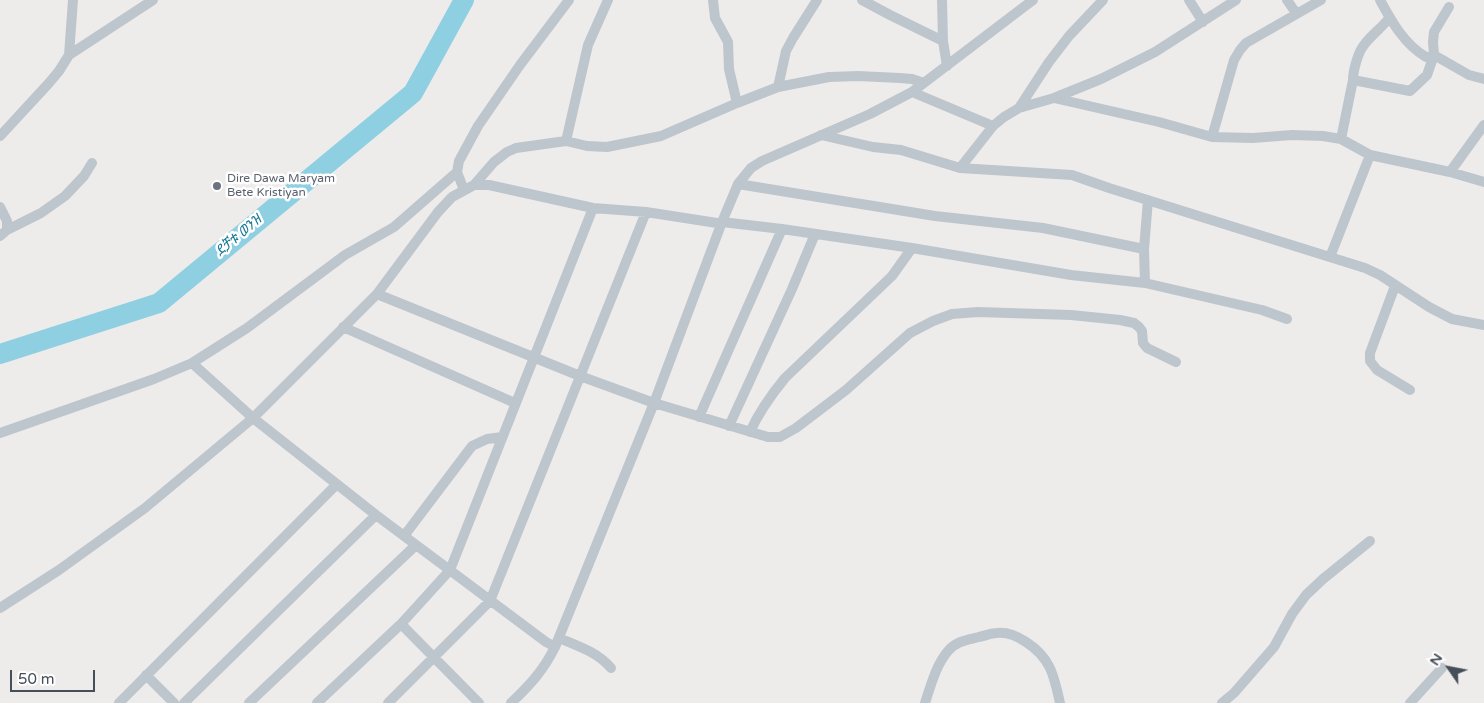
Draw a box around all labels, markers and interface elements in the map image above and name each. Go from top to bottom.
place label: Dire Dawa Maryam Bete Kristiyan [227,172,335,200]
marker: Dire Dawa Maryam Bete Kristiyan [211,180,223,192]
water label: ደቻቱ ወንዝ [212,212,266,260]
north arrow [1424,643,1474,693]
text: N [1426,650,1446,669]
scale bar [12,660,98,692]
text: 50 m [18,670,55,688]

